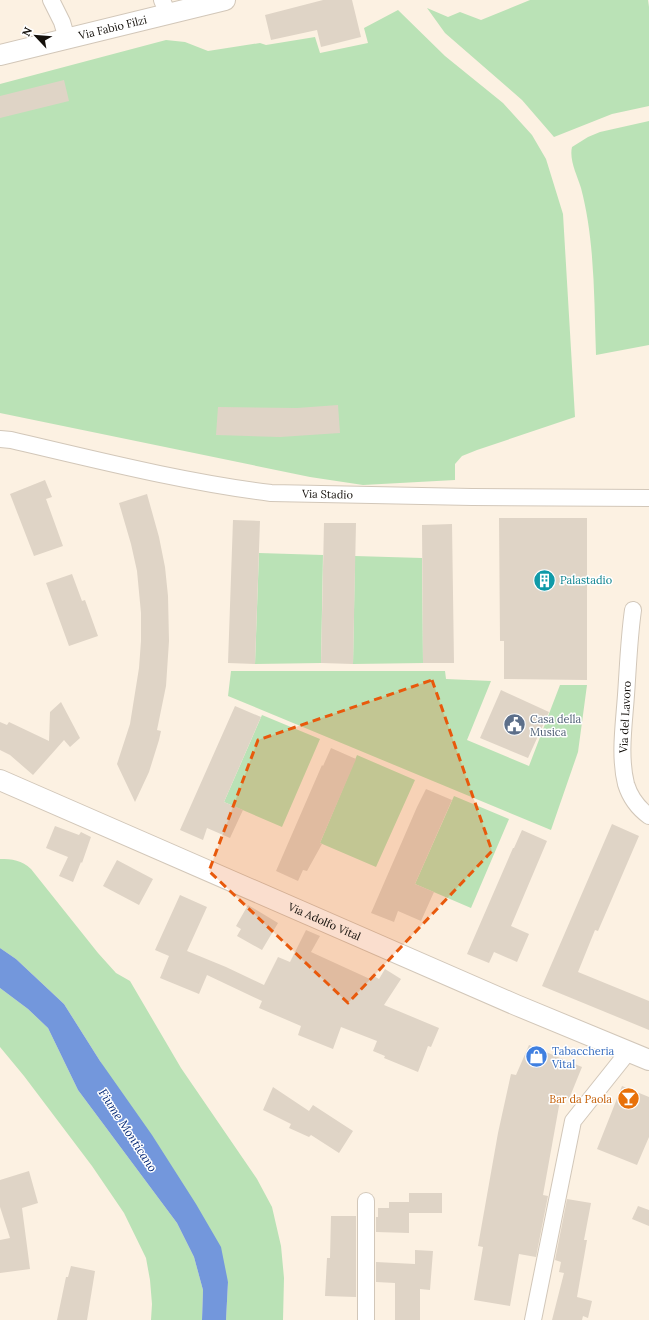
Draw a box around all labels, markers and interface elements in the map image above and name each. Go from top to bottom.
street label: Via Fabio Filzi [76,12,148,43]
north arrow [16,16,56,56]
text: N [19,24,35,39]
street label: Via Stadio [301,487,353,502]
building icon: Palastadio [531,567,557,593]
place label: Palastadio [560,573,612,587]
street label: Via del Lavoro [616,681,634,754]
public building icon: Casa della Musica [501,712,527,738]
place label: Casa della Musica [530,712,582,739]
street label: Via Adolfo Vital [285,899,363,943]
shop icon: Tabaccheria Vital [524,1044,550,1070]
place label: Tabaccheria Vital [551,1044,615,1071]
water label: Fiume Monticano [96,1086,160,1174]
bar icon: Bar da Paola [615,1086,641,1112]
place label: Bar da Paola [549,1092,612,1106]

